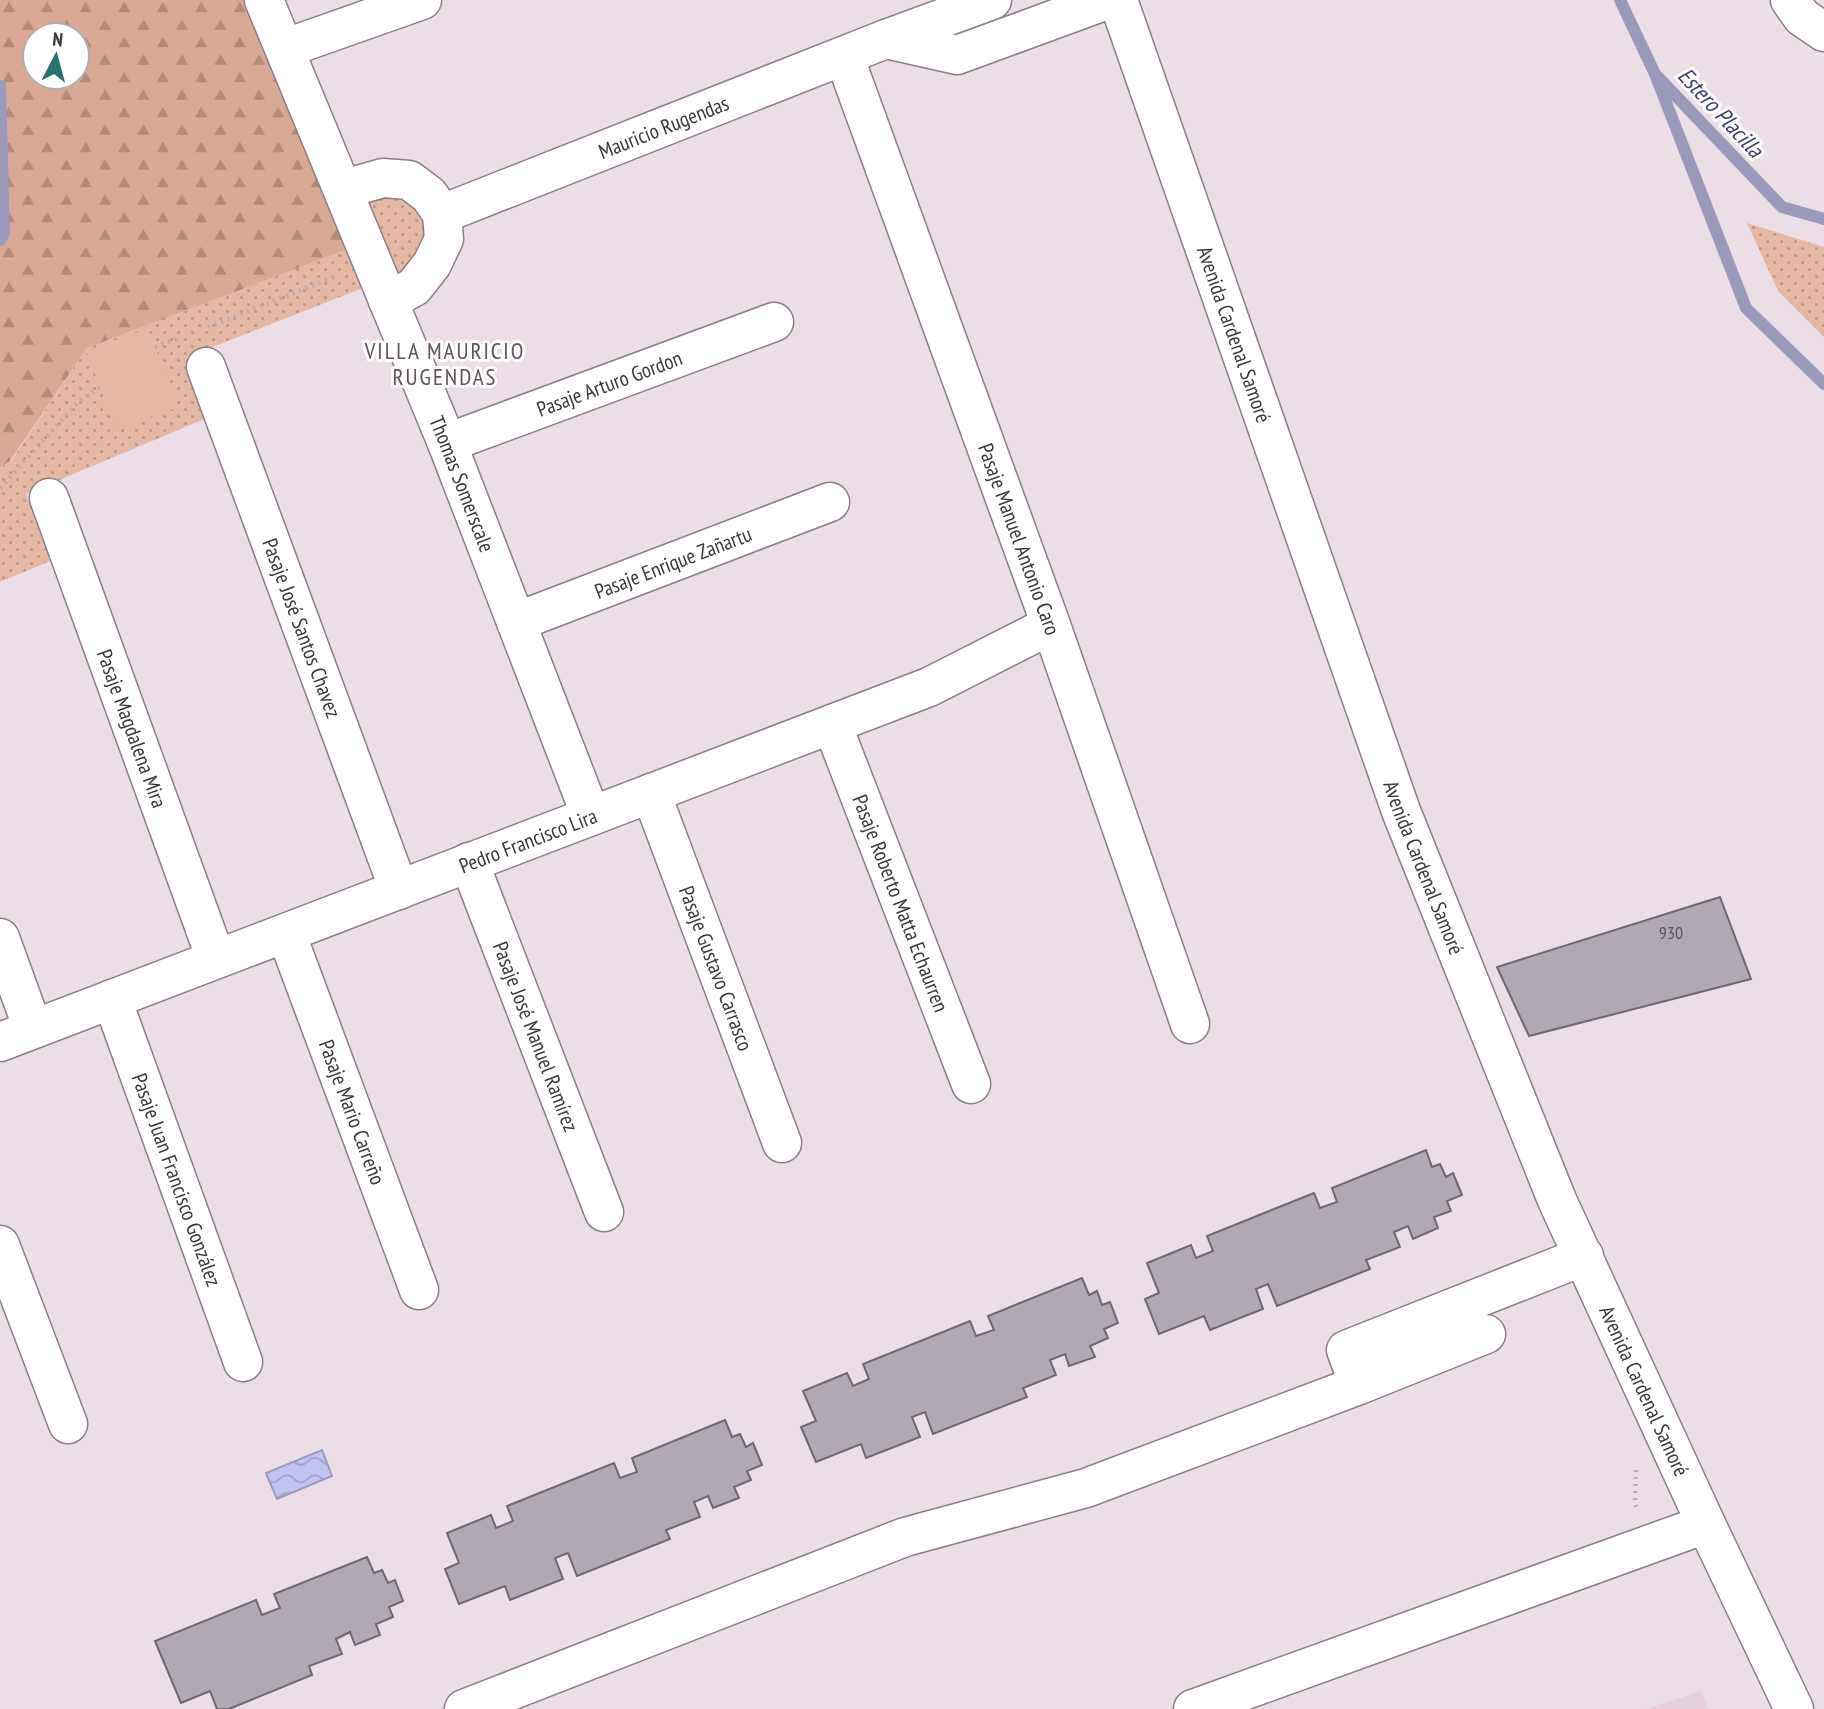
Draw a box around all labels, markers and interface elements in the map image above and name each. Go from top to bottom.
north arrow [21,21,91,91]
text: N [51,27,64,52]
water label: Estero Placilla [1672,61,1771,164]
street label: Mauricio Rugendas [594,89,732,165]
street label: Avenida Cardenal Samoré [1191,243,1278,426]
district label: VILLA MAURICIO RUGENDAS [364,336,525,391]
street label: Pasaje Arturo Gordon [533,344,686,422]
street label: Thomas Somerscale [424,412,501,556]
street label: Pasaje Manuel Antonio Caro [973,440,1067,638]
street label: Pasaje Enrique Zañartu [590,520,755,604]
street label: Pasaje José Santos Chavez [257,534,348,721]
street label: Pasaje Magdalena Mira [91,645,174,811]
street label: Avenida Cardenal Samoré [1378,777,1471,958]
street label: Pasaje Roberto Matta Echaurren [847,791,955,1016]
street label: Pedro Francisco Lira [455,802,600,879]
street label: Pasaje Gustavo Carrasco [673,882,760,1054]
house number: 930 [1659,921,1683,944]
street label: Pasaje José Manuel Ramírez [487,938,585,1135]
street label: Pasaje Mario Carreño [313,1036,392,1188]
street label: Pasaje Juan Francisco González [126,1070,228,1290]
street label: Avenida Cardenal Samoré [1594,1301,1696,1480]

